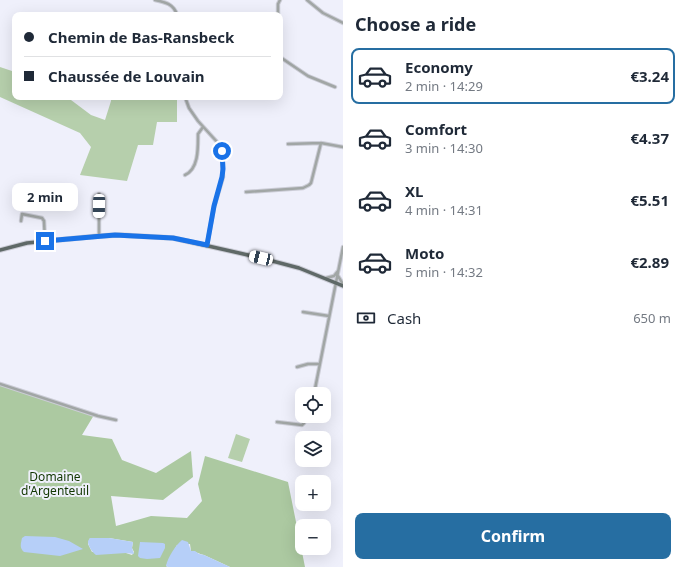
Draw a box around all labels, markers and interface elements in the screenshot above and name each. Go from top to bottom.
text: Choose a ride [355,12,476,36]
text: Chemin de Bas-Ransbeck [48,27,234,47]
text: Economy [405,57,473,77]
icon: car [357,58,393,94]
text: Chaussée de Louvain [48,66,205,86]
text: €3.24 [630,66,669,86]
text: 2 min · 14:29 [405,77,483,95]
text: Comfort [405,119,467,139]
icon: car [357,120,393,156]
text: €4.37 [630,128,669,148]
text: 3 min · 14:30 [405,139,483,157]
route start [213,142,231,160]
text: XL [405,181,423,201]
icon: car [357,182,393,218]
callout: 2 min [12,183,78,211]
text: 2 min [27,188,63,206]
text: €5.51 [630,190,669,210]
car [93,194,105,218]
text: 4 min · 14:31 [405,201,483,219]
route end [36,232,54,250]
text: Moto [405,243,444,263]
icon: car [357,244,393,280]
car [248,249,274,267]
text: €2.89 [630,252,669,272]
text: 5 min · 14:32 [405,263,483,281]
icon: cash [355,307,377,329]
text: Cash [387,308,421,328]
text: 650 m [633,309,671,327]
map controls [295,387,331,555]
button: locate [295,387,331,423]
button: layers [295,431,331,467]
park label: Domaine d'Argenteuil [21,468,89,499]
button: + [295,475,331,511]
button: Confirm [355,513,671,559]
button: − [295,519,331,555]

